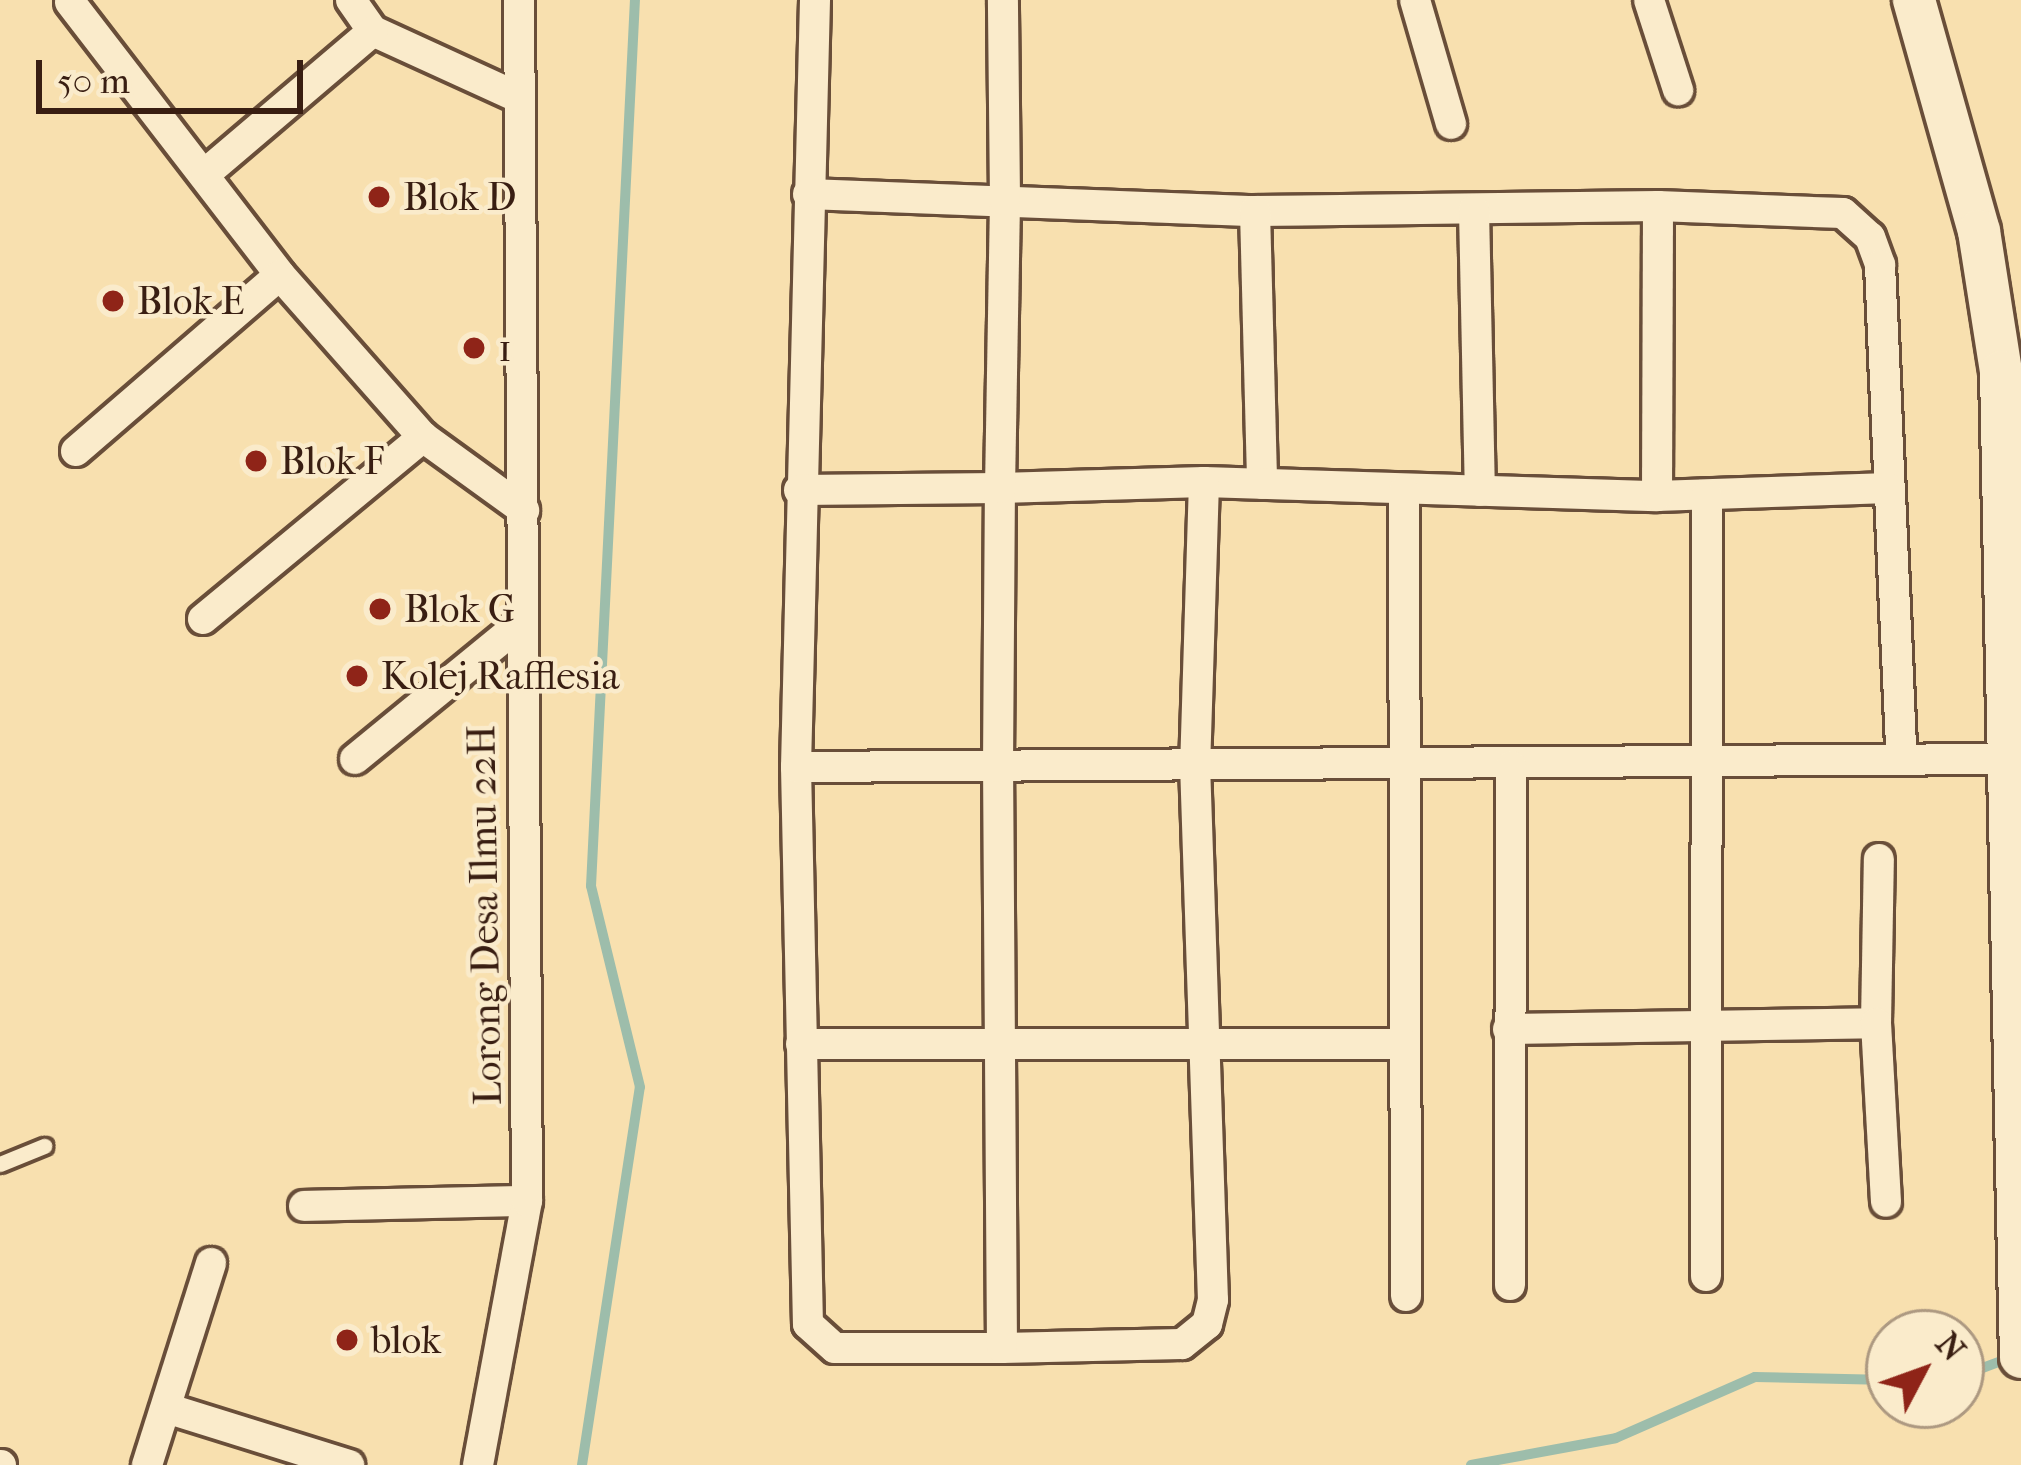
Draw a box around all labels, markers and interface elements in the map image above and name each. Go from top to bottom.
scale bar [42,36,309,110]
text: 50 m [57,60,130,102]
place label: Blok D [403,174,517,220]
marker: Blok D [366,184,392,210]
place label: Blok E [137,278,245,324]
marker: Blok E [100,288,126,314]
place label: 1 [498,325,512,371]
marker: 1 [461,335,487,361]
place label: Blok F [280,438,385,484]
marker: Blok F [243,448,269,474]
place label: Blok G [404,586,515,632]
marker: Blok G [367,596,393,622]
place label: Kolej Rafflesia [381,653,620,699]
marker: Kolej Rafflesia [344,663,370,689]
street label: Lorong Desa Ilmu 22H [458,725,512,1105]
north arrow [1865,1309,1985,1429]
place label: blok [371,1317,441,1363]
text: N [1927,1325,1973,1369]
marker: blok [334,1327,360,1353]

